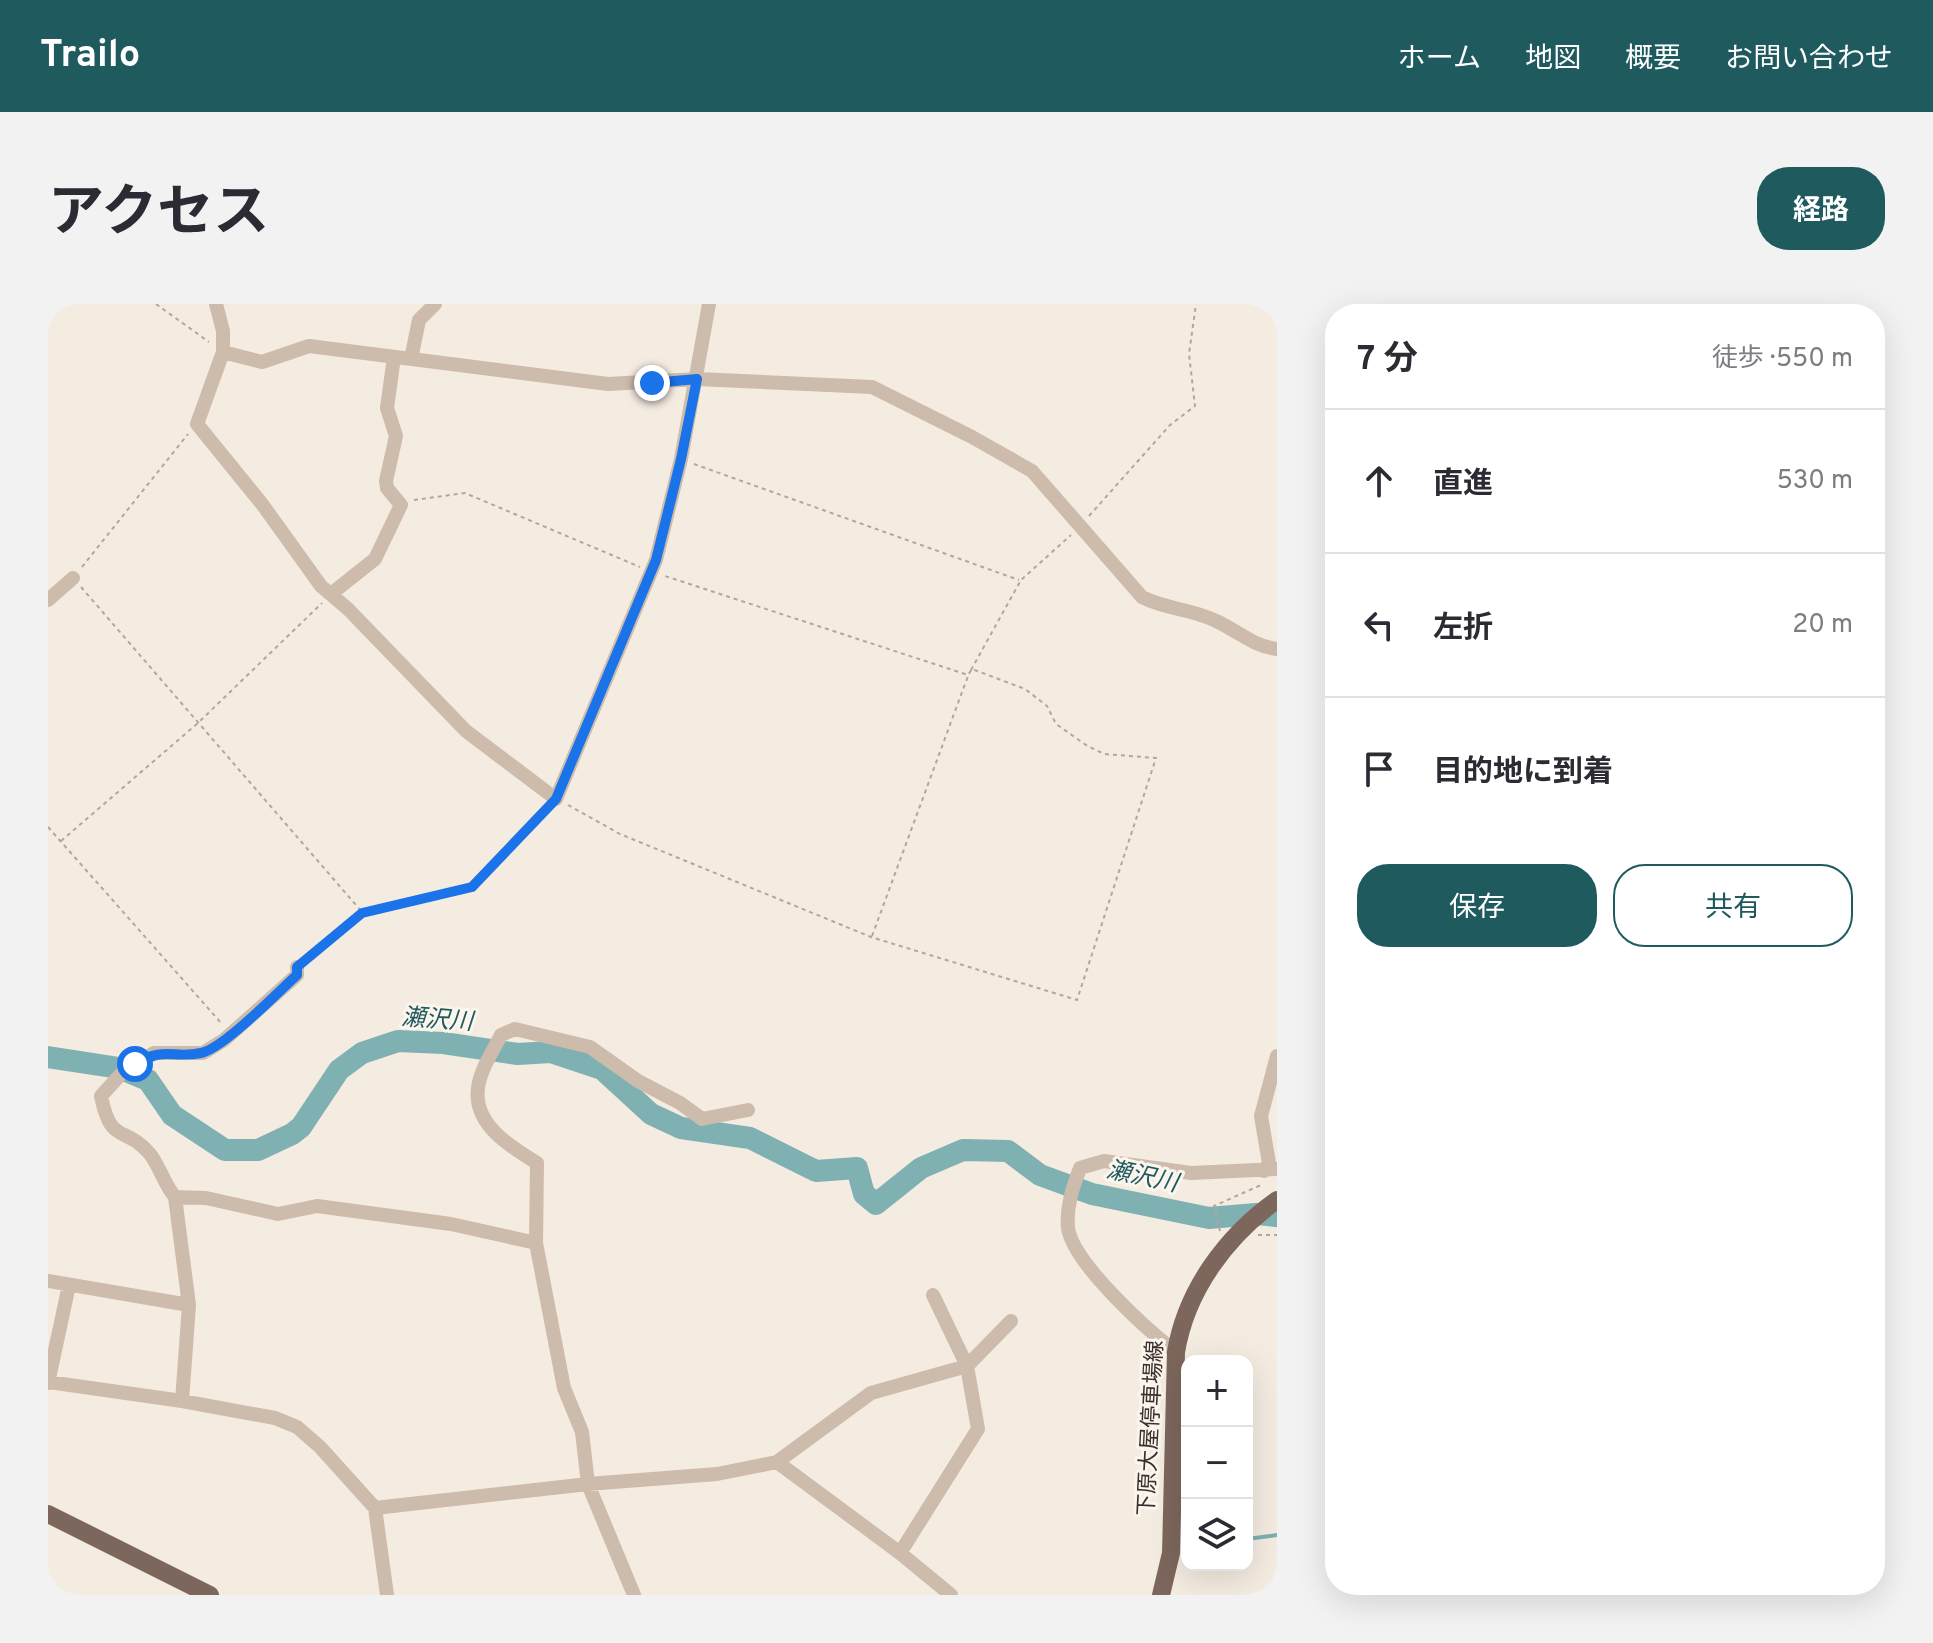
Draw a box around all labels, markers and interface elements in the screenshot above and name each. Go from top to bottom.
text: Trailo [40,32,140,81]
text: ホーム [1398,42,1481,78]
text: 地図 [1525,42,1581,78]
text: 概要 [1625,42,1681,78]
text: お問い合わせ [1725,42,1893,78]
button: 経路 [1757,167,1885,250]
text: アクセス [48,181,269,251]
text: 7 分 [1357,339,1418,382]
text: 徒歩 · 550 m [1712,343,1853,376]
route end [634,365,670,401]
icon: ahead [1357,459,1401,503]
text: 530 m [1777,465,1853,498]
text: 直進 [1433,467,1493,504]
icon: left [1357,603,1401,647]
text: 20 m [1792,609,1853,642]
text: 左折 [1433,611,1493,648]
icon: arrive [1357,747,1401,791]
text: 目的地に到着 [1433,755,1613,792]
button: 保存 [1357,864,1597,947]
button: 共有 [1613,864,1853,947]
water label: 瀬沢川 [400,1004,477,1039]
route start [117,1046,153,1082]
water label: 瀬沢川 [1104,1156,1183,1201]
street label: 下原大屋停車場線 [1134,1339,1170,1517]
map controls [1181,1355,1253,1571]
button: + [1181,1355,1253,1427]
button: − [1181,1427,1253,1499]
button: layers [1181,1499,1253,1571]

